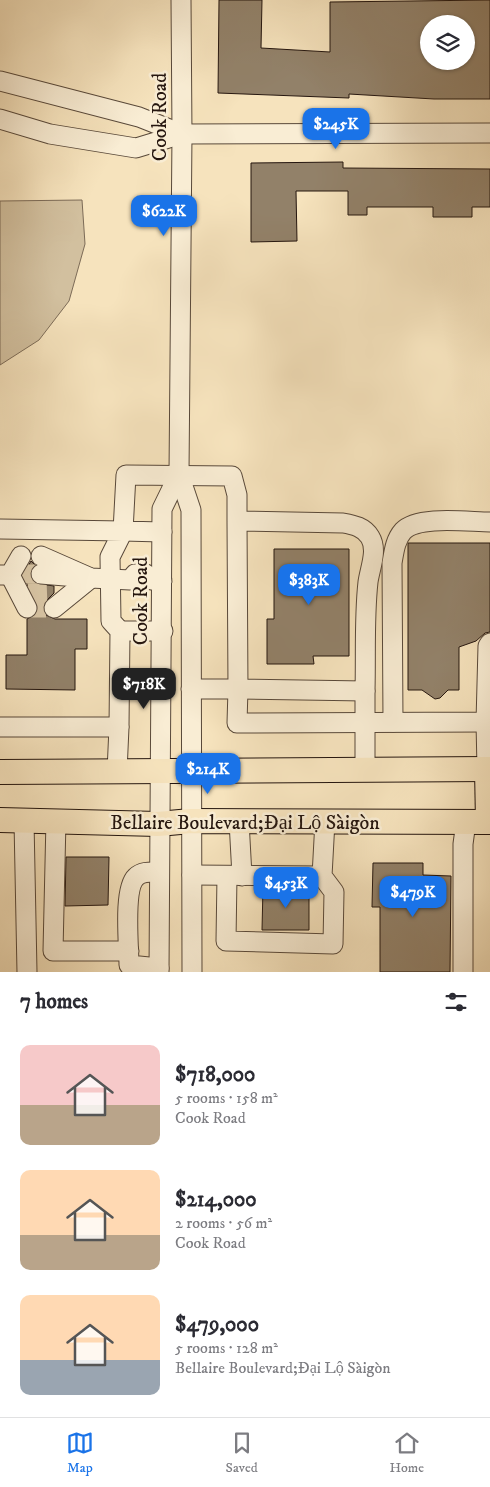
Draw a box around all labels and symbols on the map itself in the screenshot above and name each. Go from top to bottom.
street label: Cook Road [148,73,173,161]
pin: $245K [301,108,371,150]
pin: $622K [129,194,199,237]
street label: Cook Road [129,557,154,645]
pin: $383K [274,564,344,606]
pin: $718K [109,668,179,710]
pin: $214K [173,752,243,795]
street label: Bellaire Boulevard;Đại Lộ Sàigòn [110,811,380,836]
pin: $453K [251,866,321,909]
pin: $479K [378,876,448,918]

